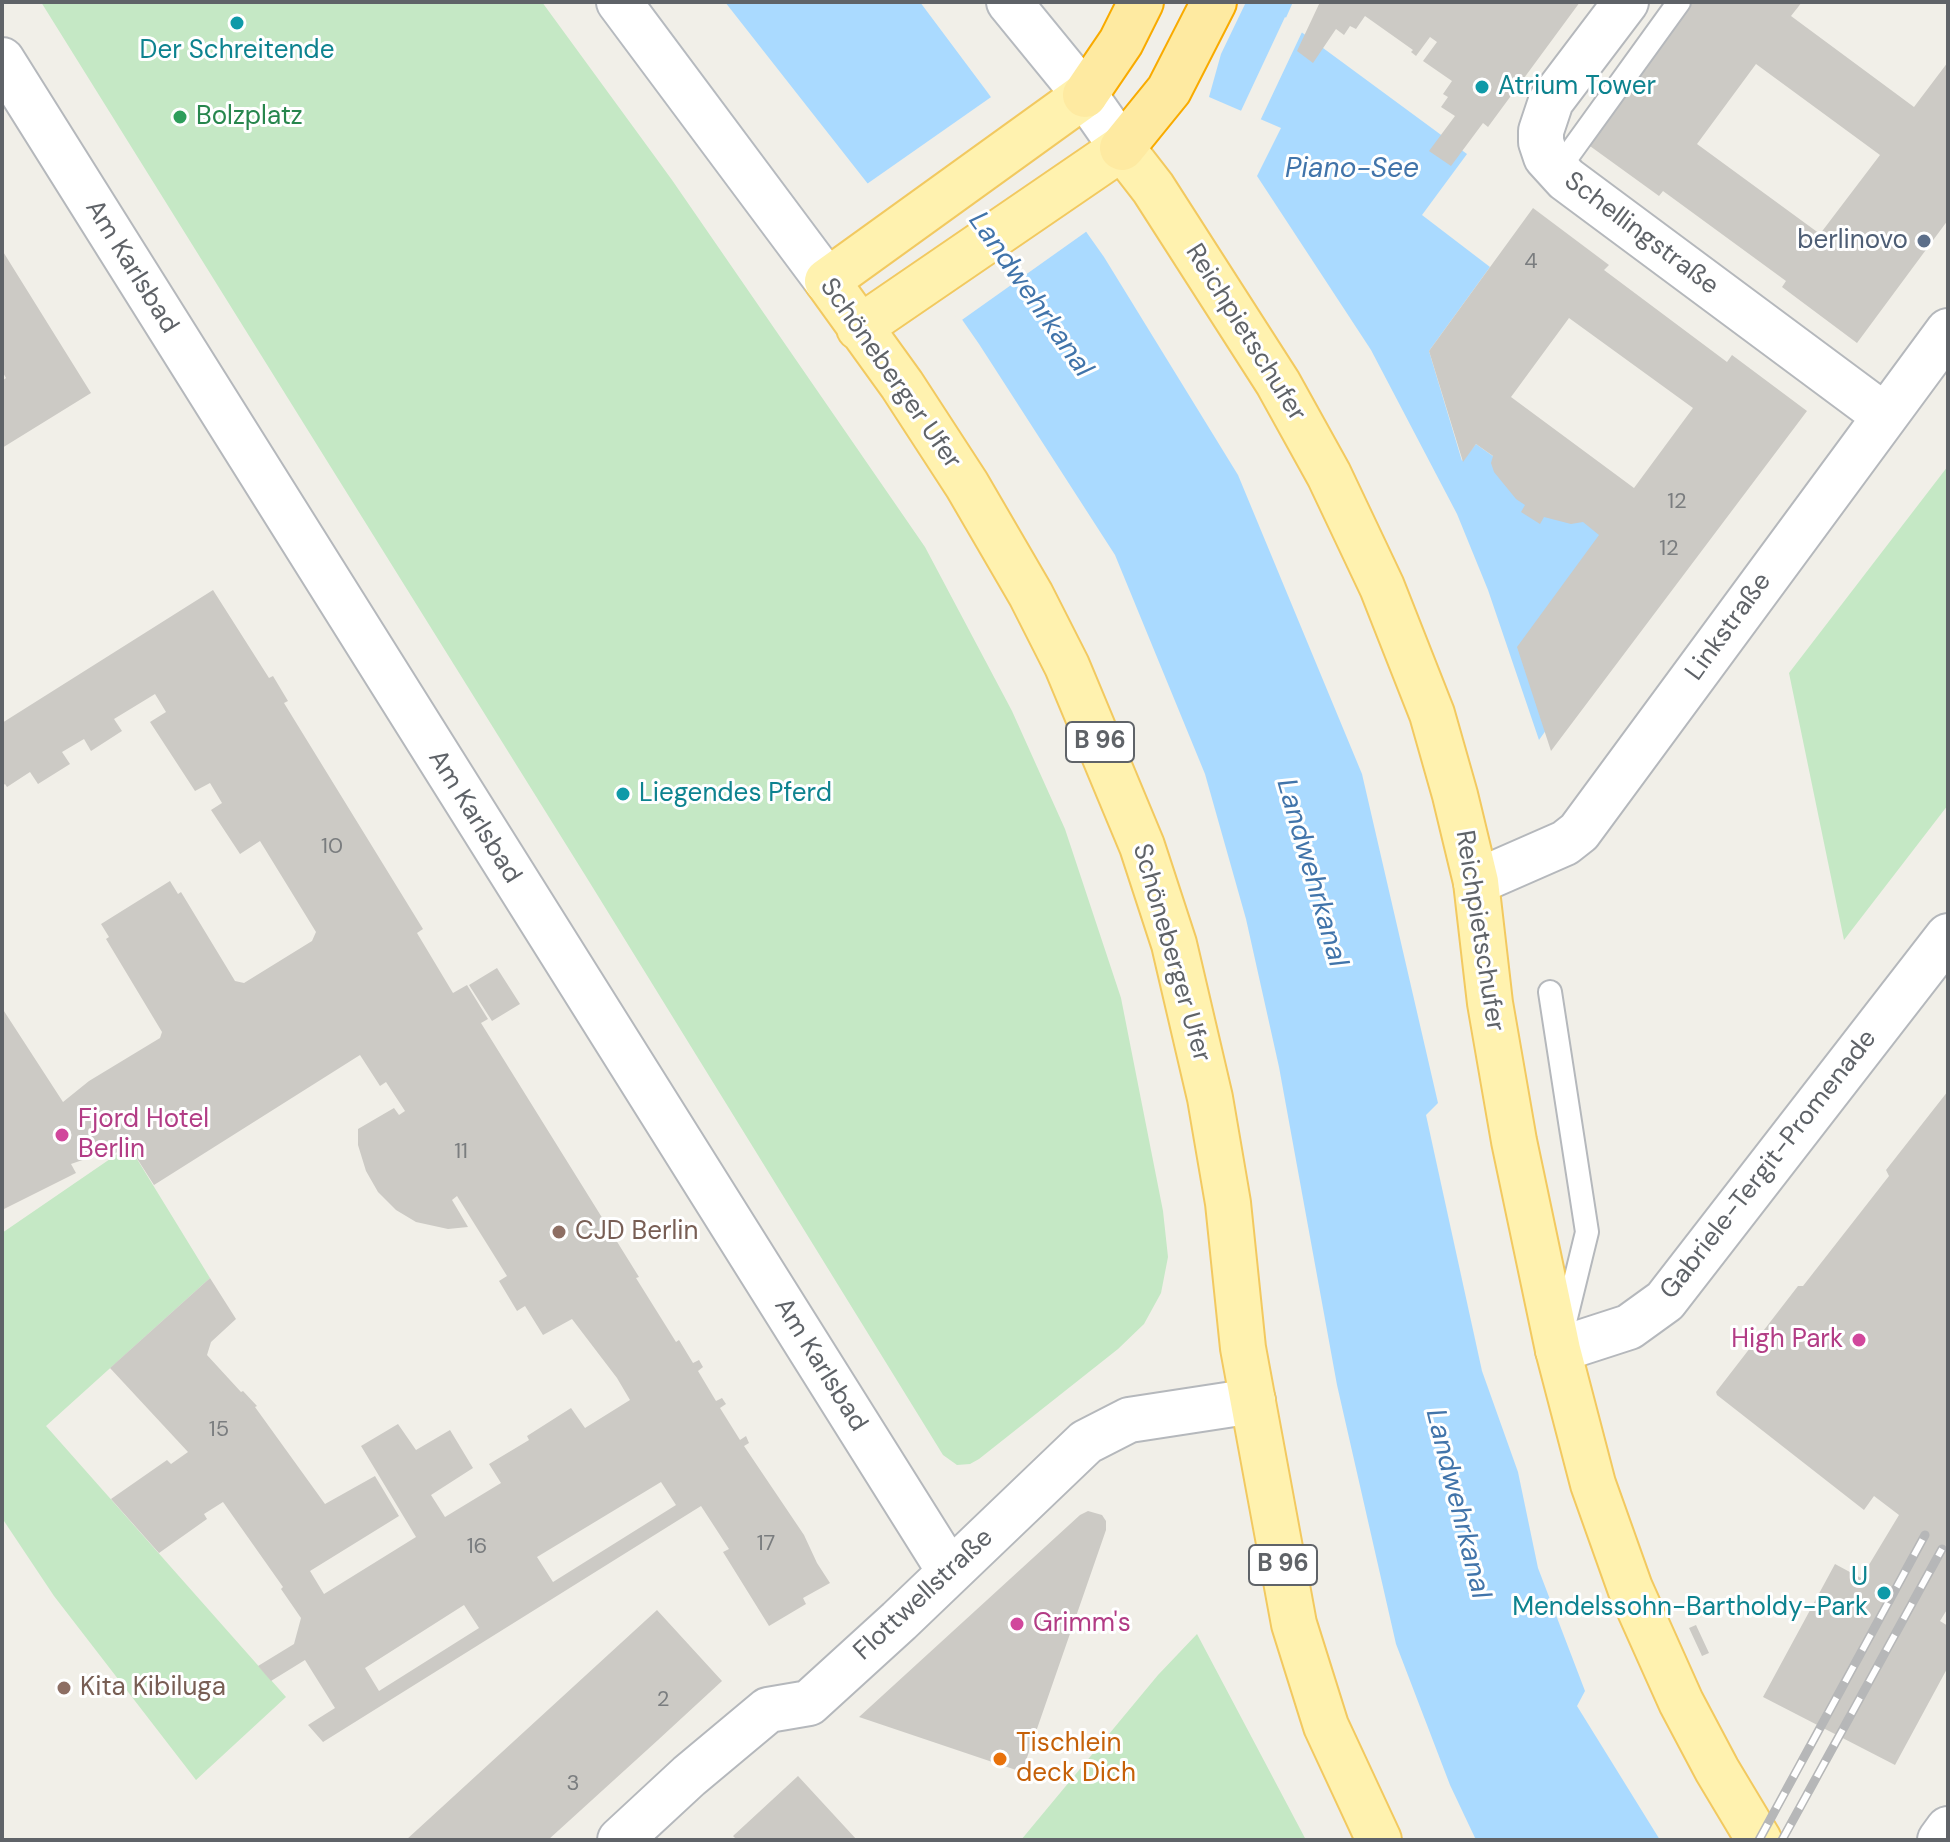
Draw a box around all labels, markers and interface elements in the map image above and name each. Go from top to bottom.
marker: Der Schreitende [228,14,246,32]
place label: Der Schreitende [140,35,334,67]
place label: Atrium Tower [1498,71,1656,103]
marker: Atrium Tower [1473,78,1491,96]
place label: Bolzplatz [196,101,303,133]
marker: Bolzplatz [171,108,189,126]
water label: Piano-See [1285,153,1419,187]
street label: Schellingstraße [1558,166,1724,302]
street label: Am Karlsbad [78,195,184,339]
water label: Landwehrkanal [961,206,1099,384]
place label: berlinovo [1797,225,1908,257]
marker: berlinovo [1915,232,1933,250]
street label: Reichpietschufer [1178,239,1312,427]
house number: 4 [1524,249,1538,275]
street label: Schöneberger Ufer [813,273,967,475]
house number: 12 [1667,489,1687,515]
house number: 12 [1659,536,1679,562]
street label: Linkstraße [1680,567,1778,687]
road number: B 96 [1066,722,1134,762]
street label: Am Karlsbad [421,745,527,889]
water label: Landwehrkanal [1268,775,1354,971]
place label: Liegendes Pferd [639,778,832,810]
marker: Liegendes Pferd [614,785,632,803]
street label: Reichpietschufer [1448,828,1510,1034]
house number: 10 [321,834,343,860]
street label: Schöneberger Ufer [1125,840,1217,1066]
street label: Gabriele-Tergit-Promenade [1654,1024,1884,1306]
place label: Fjord Hotel Berlin [78,1104,209,1166]
marker: Fjord Hotel Berlin [53,1126,71,1144]
house number: 11 [454,1139,468,1165]
place label: CJD Berlin [575,1216,698,1248]
marker: CJD Berlin [550,1223,568,1241]
street label: Am Karlsbad [767,1293,873,1437]
place label: High Park [1731,1324,1843,1356]
marker: High Park [1850,1331,1868,1349]
water label: Landwehrkanal [1417,1406,1497,1602]
house number: 15 [209,1417,229,1443]
street label: Flottwellstraße [848,1523,1000,1667]
house number: 17 [757,1531,775,1557]
house number: 16 [467,1534,487,1560]
road number: B 96 [1249,1545,1317,1585]
place label: U Mendelssohn-Bartholdy-Park [1512,1562,1868,1624]
marker: U Mendelssohn-Bartholdy-Park [1875,1584,1893,1602]
place label: Grimm's [1033,1608,1131,1640]
marker: Grimm's [1008,1615,1026,1633]
place label: Kita Kibiluga [80,1672,226,1704]
marker: Kita Kibiluga [55,1679,73,1697]
house number: 2 [657,1687,669,1713]
place label: Tischlein deck Dich [1016,1728,1136,1790]
marker: Tischlein deck Dich [991,1750,1009,1768]
house number: 3 [566,1771,580,1797]

